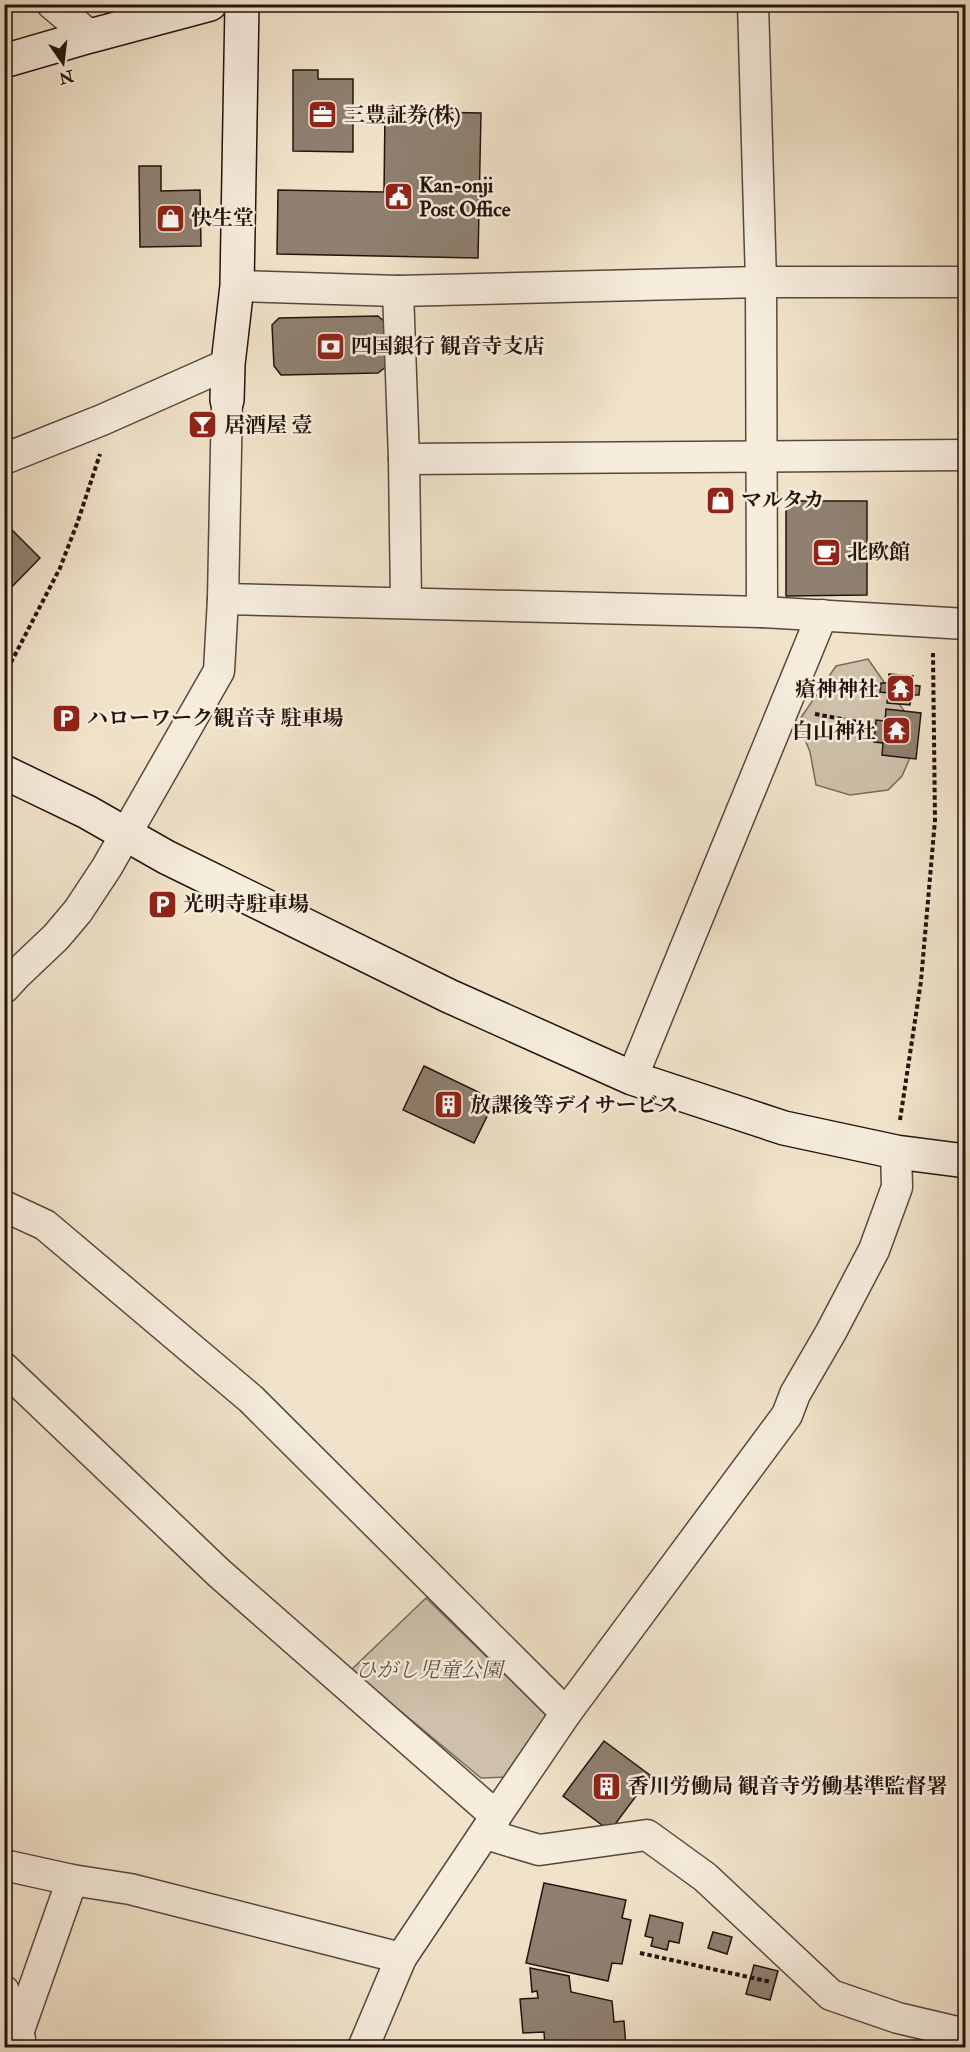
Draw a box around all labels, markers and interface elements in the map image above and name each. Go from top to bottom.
north arrow [33,33,93,93]
text: N [56,65,77,88]
office icon: 三豊証券(株) [307,99,339,131]
place label: 三豊証券(株) [344,102,460,129]
place label: Kan-onji Post Office [419,172,511,223]
public building icon: Kan-onji Post Office [382,181,414,213]
shop icon: 快生堂 [154,202,186,234]
place label: 快生堂 [191,205,254,232]
bank icon: 四国銀行 観音寺支店 [314,330,346,362]
place label: 四国銀行 観音寺支店 [351,333,544,360]
bar icon: 居酒屋 壹 [187,409,219,441]
place label: 居酒屋 壹 [224,412,312,439]
shop icon: マルタカ [704,484,736,516]
place label: マルタカ [741,487,824,514]
cafe icon: 北欧館 [810,536,842,568]
place label: 北欧館 [847,539,910,566]
temple icon: 瘡神神社 [884,673,916,705]
place label: 瘡神神社 [795,676,879,703]
parking icon: ハローワーク観音寺 駐車場 [50,702,82,734]
place label: ハローワーク観音寺 駐車場 [87,705,343,732]
temple icon: 白山神社 [881,715,913,747]
place label: 白山神社 [792,718,876,745]
parking icon: 光明寺駐車場 [146,888,178,920]
place label: 光明寺駐車場 [183,891,309,918]
building icon: 放課後等デイサービス [433,1089,465,1121]
place label: 放課後等デイサービス [470,1092,679,1119]
park label: ひがし児童公園 [356,1657,505,1684]
building icon: 香川労働局 観音寺労働基準監督署 [591,1770,623,1802]
place label: 香川労働局 観音寺労働基準監督署 [628,1773,947,1800]

